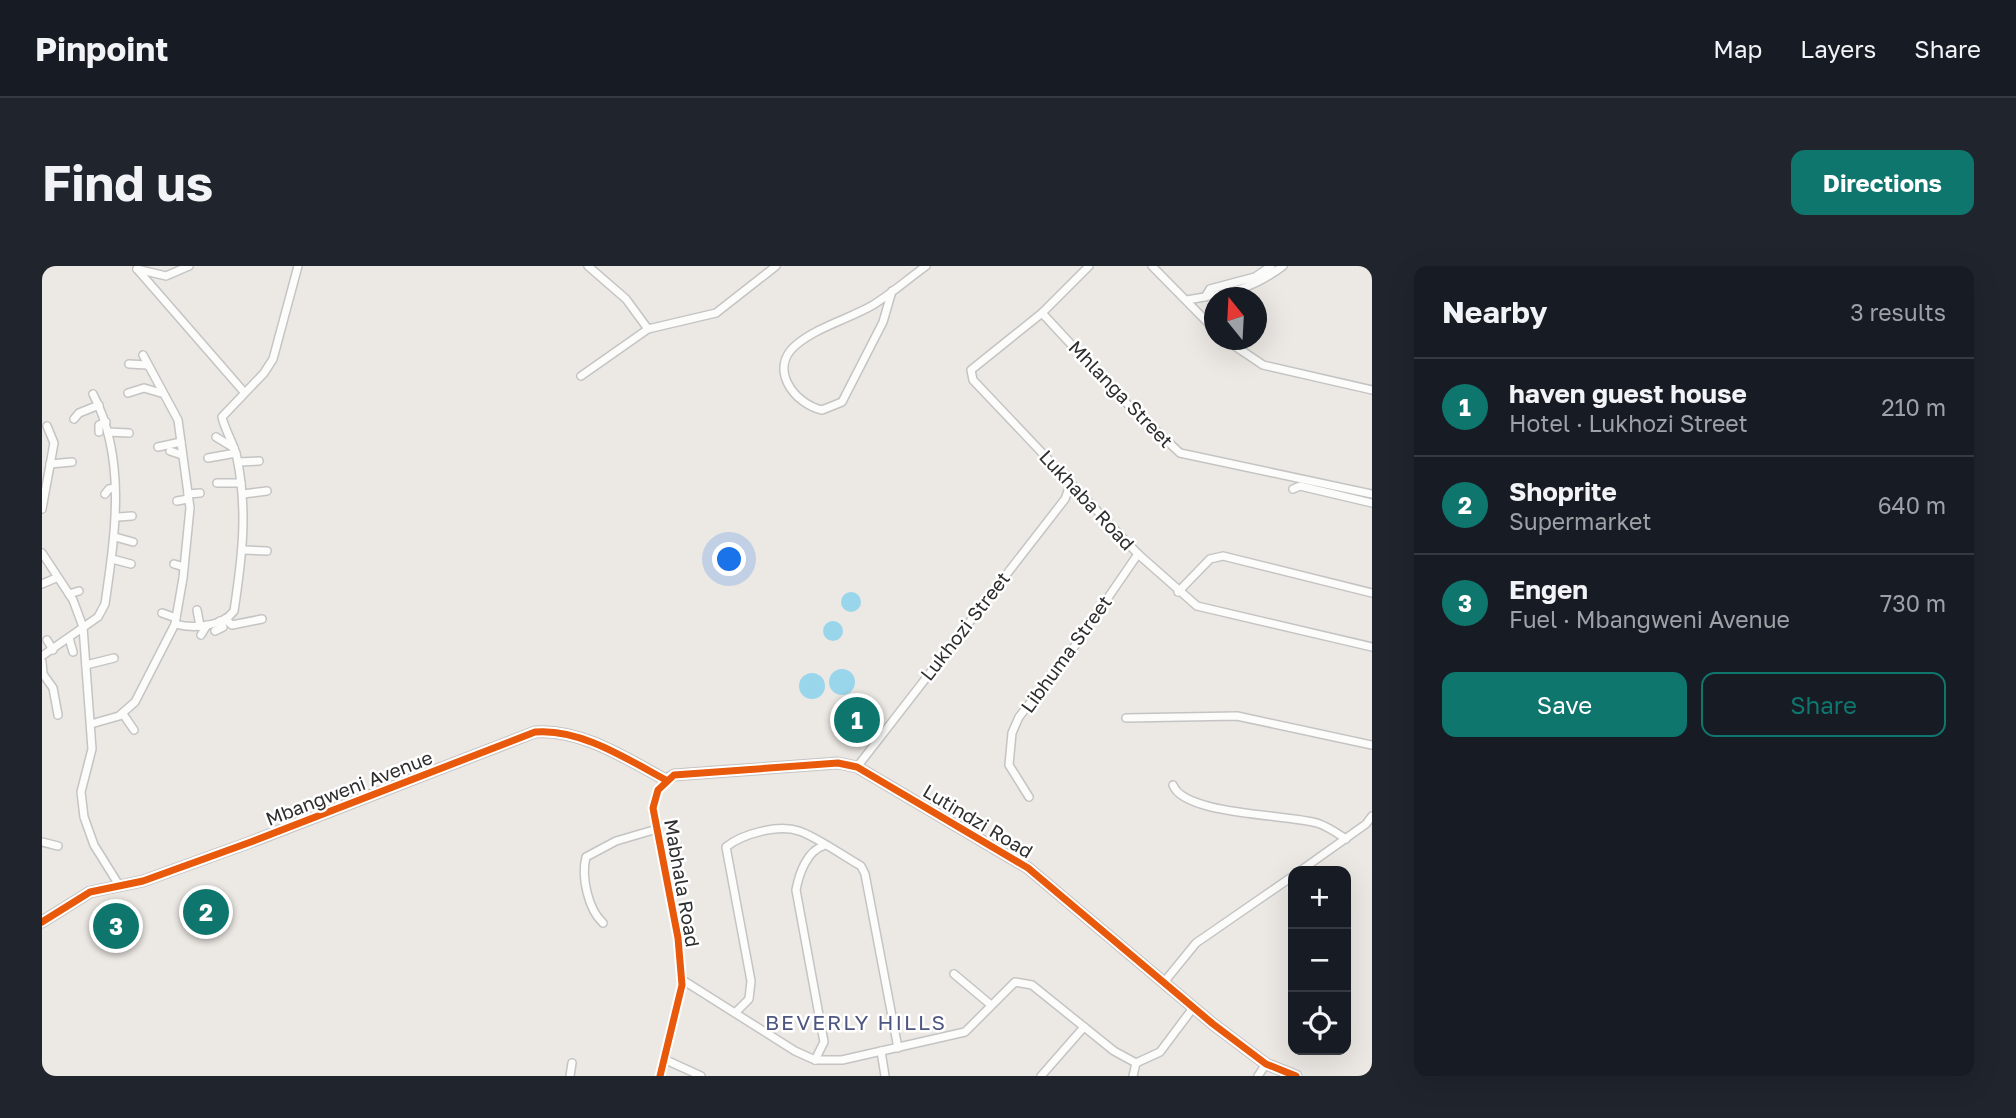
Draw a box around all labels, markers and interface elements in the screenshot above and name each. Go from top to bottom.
text: Pinpoint [35,29,168,68]
text: Map [1713,34,1762,63]
text: Layers [1800,34,1876,63]
text: Share [1914,34,1981,63]
button: Directions [1791,150,1974,215]
text: Find us [42,153,213,212]
north arrow [1204,287,1267,350]
text: Nearby [1442,294,1547,330]
text: 3 results [1850,298,1946,326]
street label: Mhlanga Street [1064,335,1178,452]
text: haven guest house [1509,378,1747,409]
text: 1 [1459,393,1471,421]
text: 210 m [1881,393,1946,421]
text: Hotel · Lukhozi Street [1509,409,1748,437]
street label: Lukhaba Road [1035,445,1140,555]
text: Shoprite [1509,476,1617,507]
text: 2 [1458,491,1472,519]
text: 640 m [1878,491,1946,519]
text: Supermarket [1509,507,1652,535]
your location [712,542,746,576]
street label: Lukhozi Street [915,567,1014,685]
text: Engen [1509,574,1588,605]
text: 3 [1458,589,1472,617]
text: 730 m [1880,589,1946,617]
street label: Libhuma Street [1015,591,1116,717]
text: Fuel · Mbangweni Avenue [1509,605,1790,633]
button: Save [1442,672,1687,737]
button: Share [1701,672,1946,737]
pin: 1 [834,694,880,746]
street label: Mbangweni Avenue [262,745,436,830]
street label: Lutindzi Road [919,779,1037,862]
street label: Mabhala Road [660,817,705,949]
map controls [1288,866,1351,1055]
button: + [1288,866,1351,929]
pin: 2 [183,886,229,938]
pin: 3 [93,900,139,952]
button: − [1288,929,1351,992]
button: locate [1288,992,1351,1055]
district label: BEVERLY HILLS [765,1009,947,1035]

